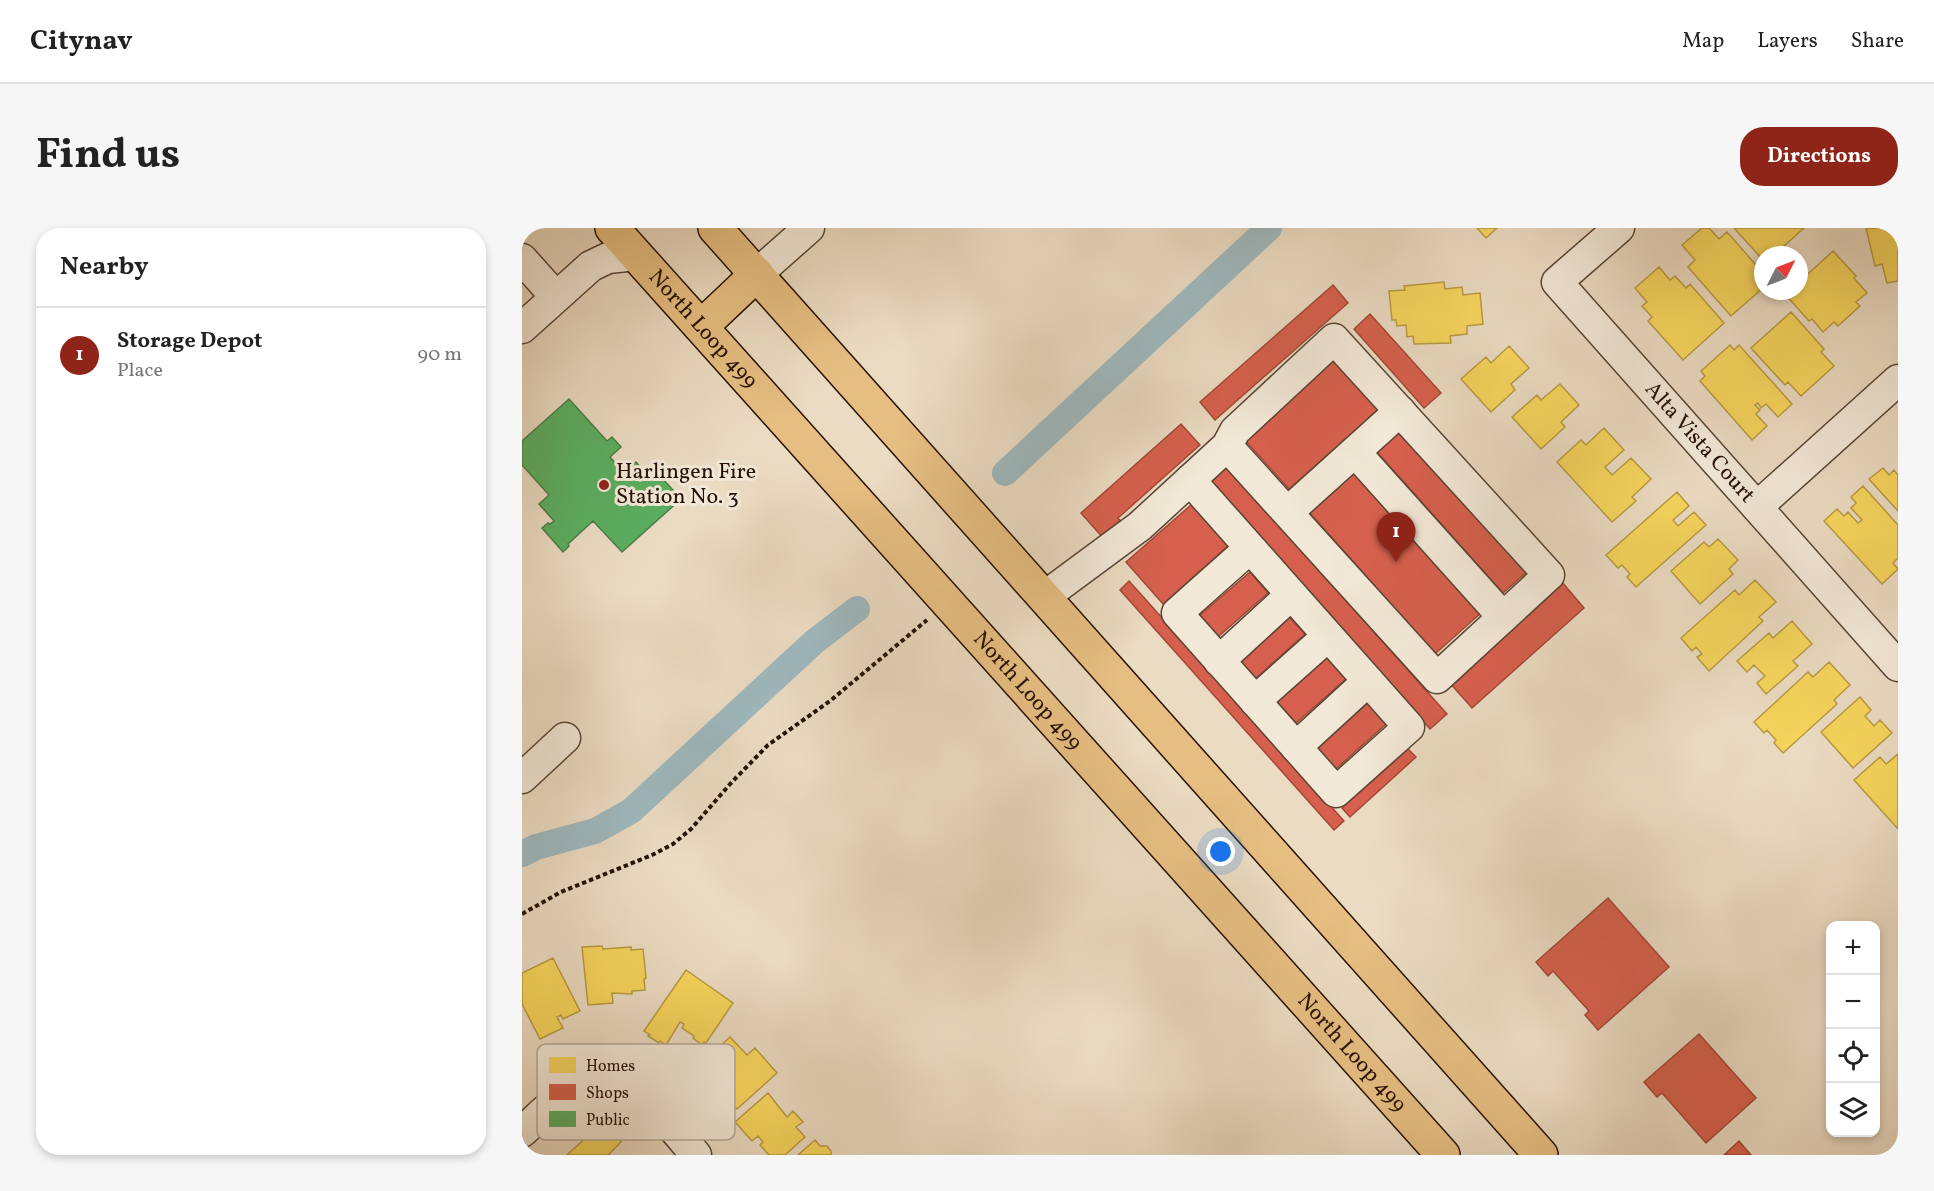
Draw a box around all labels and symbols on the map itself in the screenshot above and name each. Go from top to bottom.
north arrow [1754,246,1808,300]
street label: North Loop 499 [641,263,765,396]
street label: Alta Vista Court [1637,375,1762,510]
place label: Harlingen Fire Station No. 3 [616,457,756,513]
marker: Harlingen Fire Station No. 3 [597,478,611,492]
pin: 1 [1376,512,1416,562]
street label: North Loop 499 [965,625,1089,758]
your location [1206,837,1235,866]
street label: North Loop 499 [1290,987,1413,1120]
legend [537,1044,735,1140]
text: Homes [586,1056,635,1078]
text: Shops [586,1083,629,1105]
text: Public [586,1110,630,1132]

